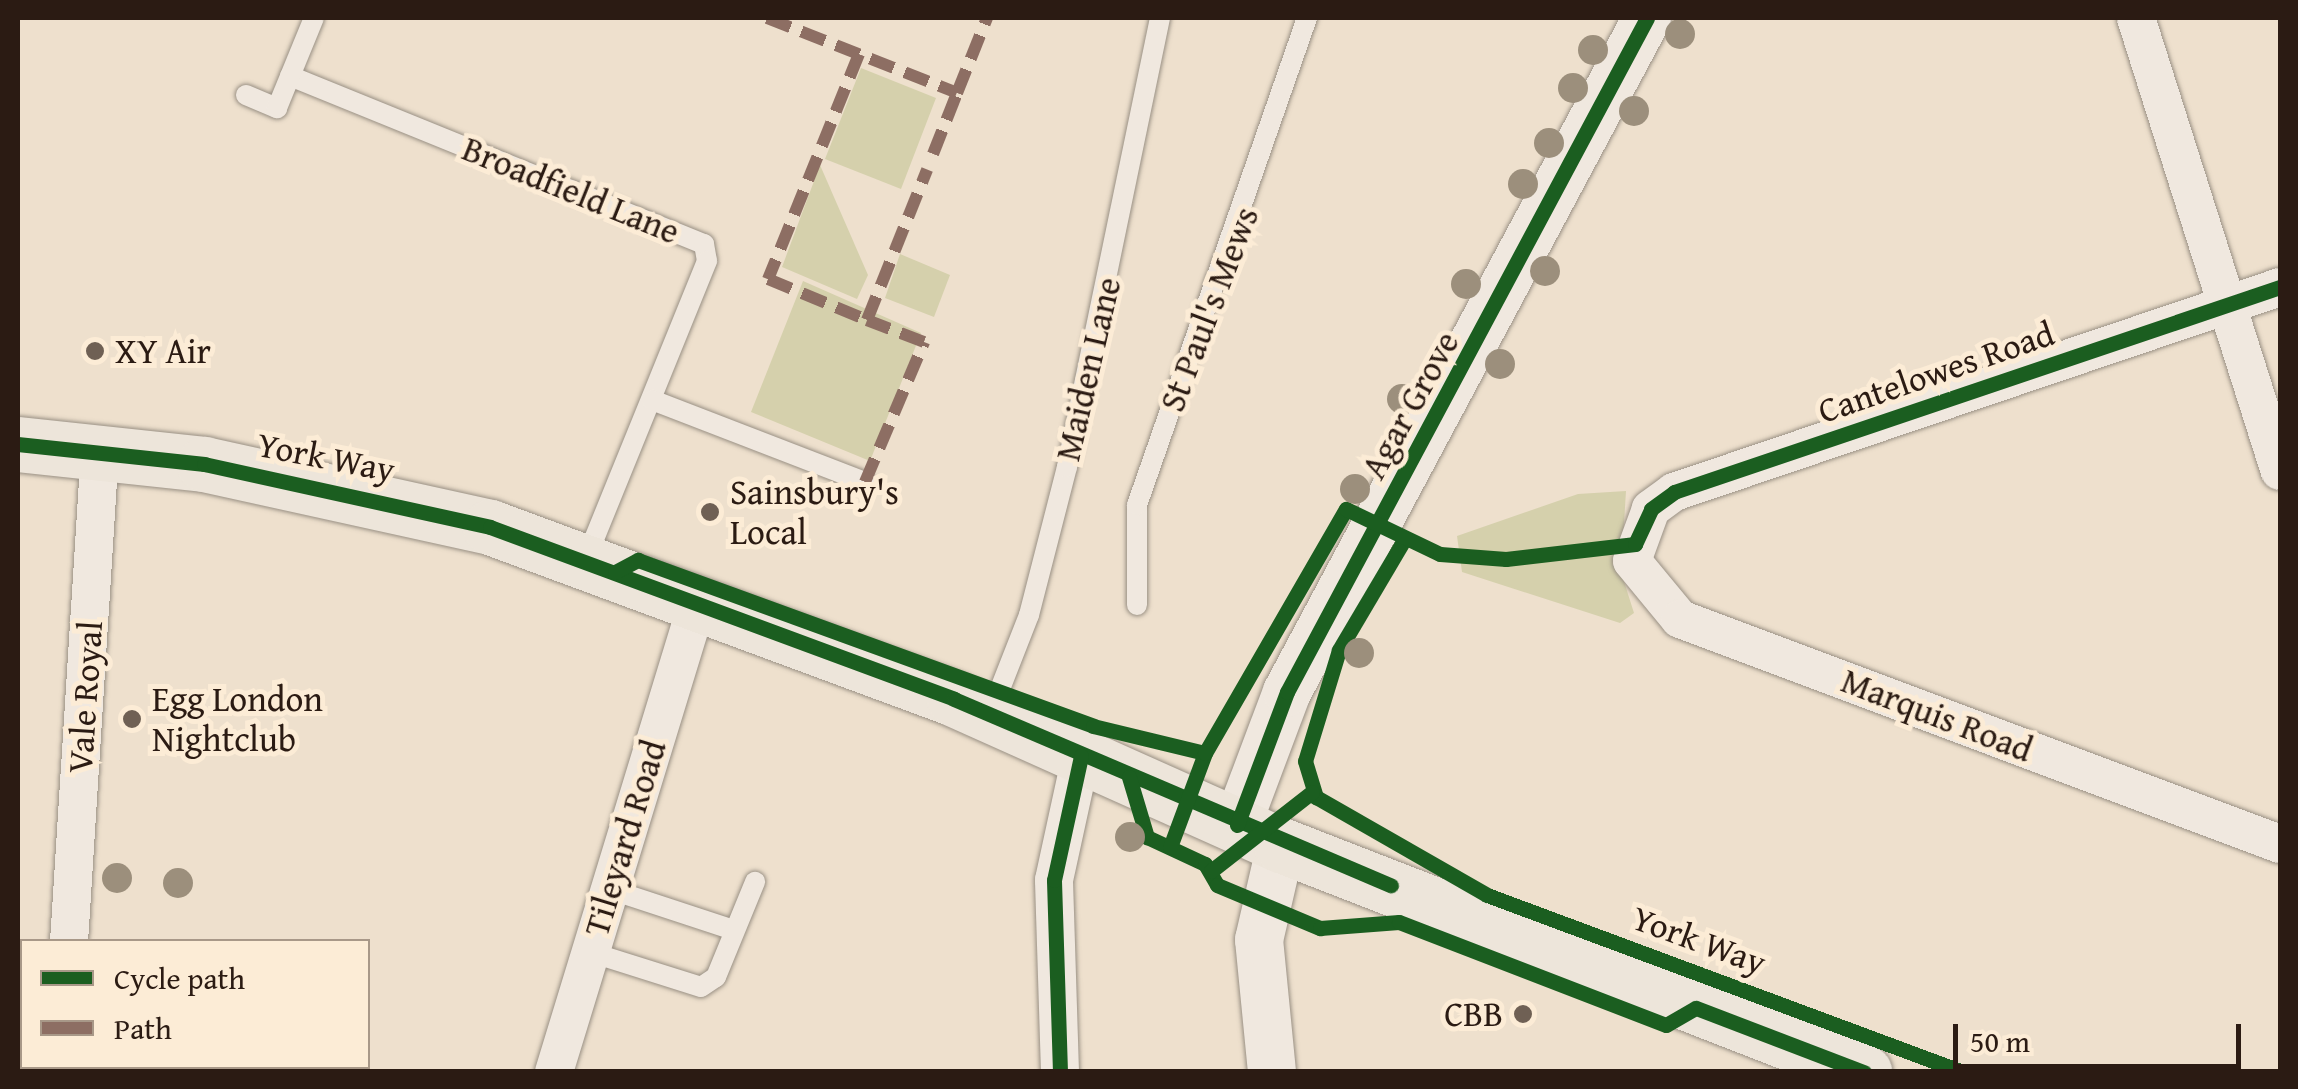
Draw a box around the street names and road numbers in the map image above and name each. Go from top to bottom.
street label: Broadfield Lane [456,127,686,253]
street label: St Paul's Mews [1151,201,1267,417]
street label: Maiden Lane [1046,273,1130,465]
street label: Cantelowes Road [1813,312,2059,432]
street label: Agar Grove [1352,324,1468,486]
street label: York Way [254,423,398,491]
street label: Vale Royal [59,619,111,775]
street label: Marquis Road [1836,659,2038,771]
street label: Tileyard Road [575,735,675,941]
street label: York Way [1626,896,1772,984]

